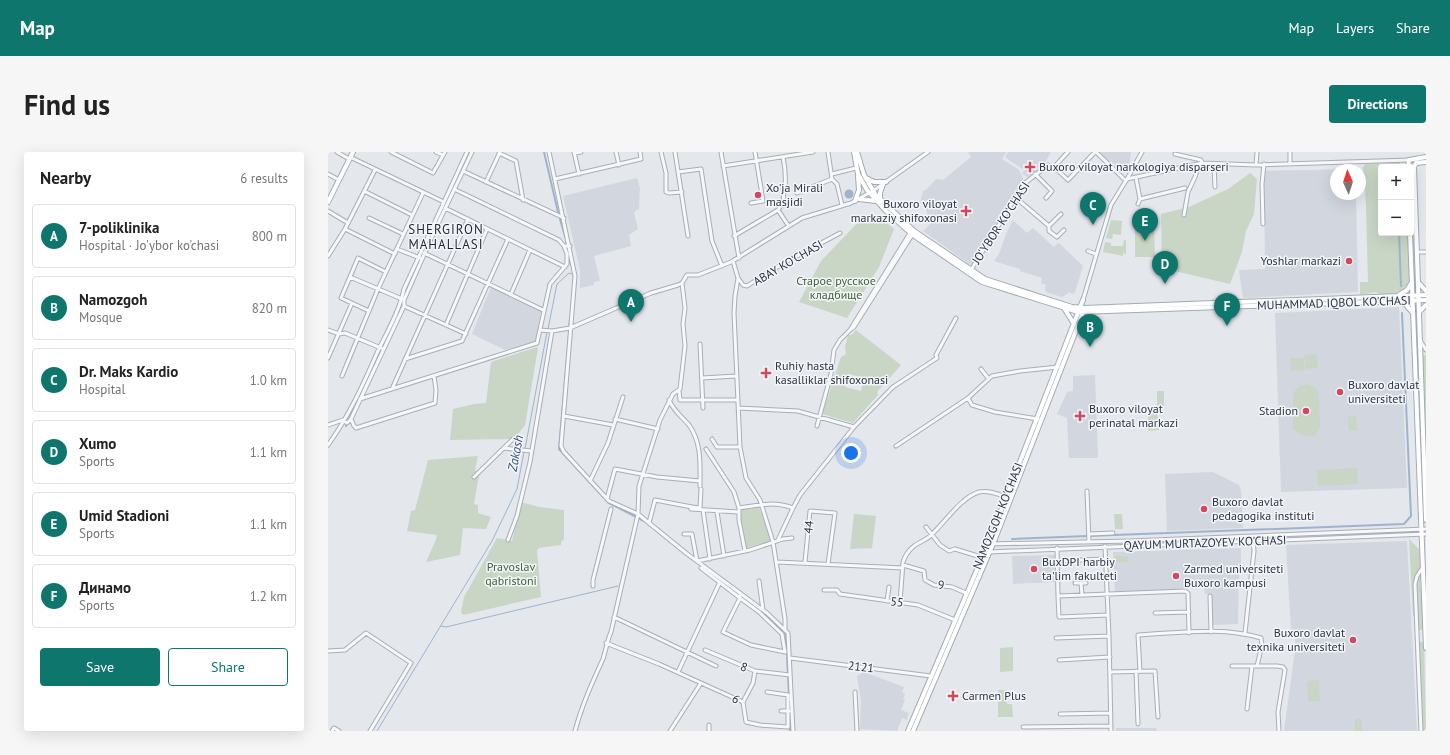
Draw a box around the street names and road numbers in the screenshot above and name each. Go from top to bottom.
street label: JO'YBOR KO'CHASI [968,179,1033,267]
street label: ABAY KO'CHASI [750,237,825,289]
street label: MUHAMMAD IQBOL KO'CHASI [1257,292,1411,313]
street label: NAMOZGOH KO'CHASI [969,460,1026,571]
street label: 44 [800,519,817,534]
street label: QAYUM MURTAZOYEV KO'CHASI [1123,532,1287,553]
street label: 9 [937,577,945,592]
street label: 55 [890,593,904,610]
street label: 8 [739,658,750,675]
street label: 2121 [847,658,875,675]
street label: 6 [730,690,743,707]

